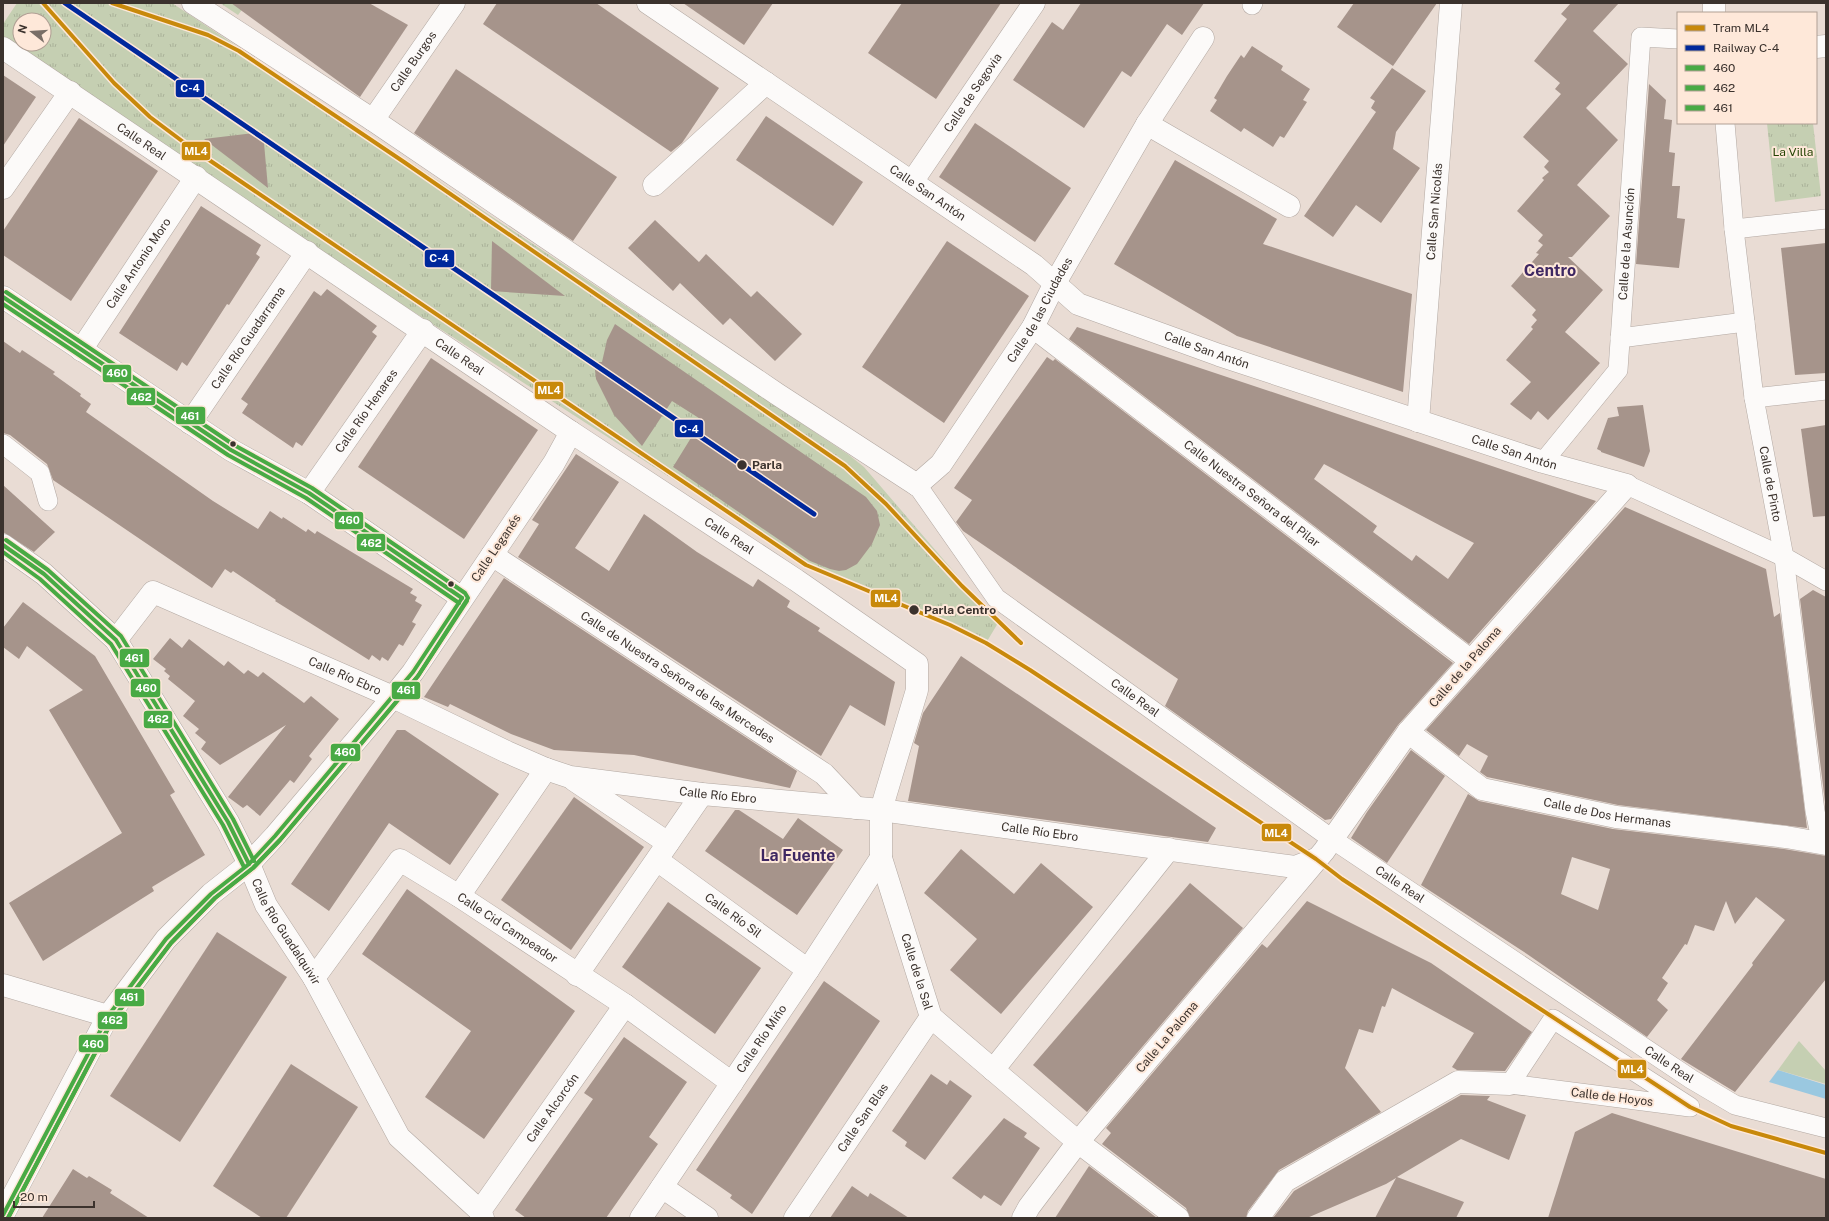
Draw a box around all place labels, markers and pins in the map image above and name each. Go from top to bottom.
unlabelled marker [228,439,238,449]
marker: Parla [735,458,749,472]
place label: Parla [752,458,782,472]
unlabelled marker [446,579,456,589]
marker: Parla Centro [907,603,921,617]
place label: Parla Centro [924,603,996,617]

